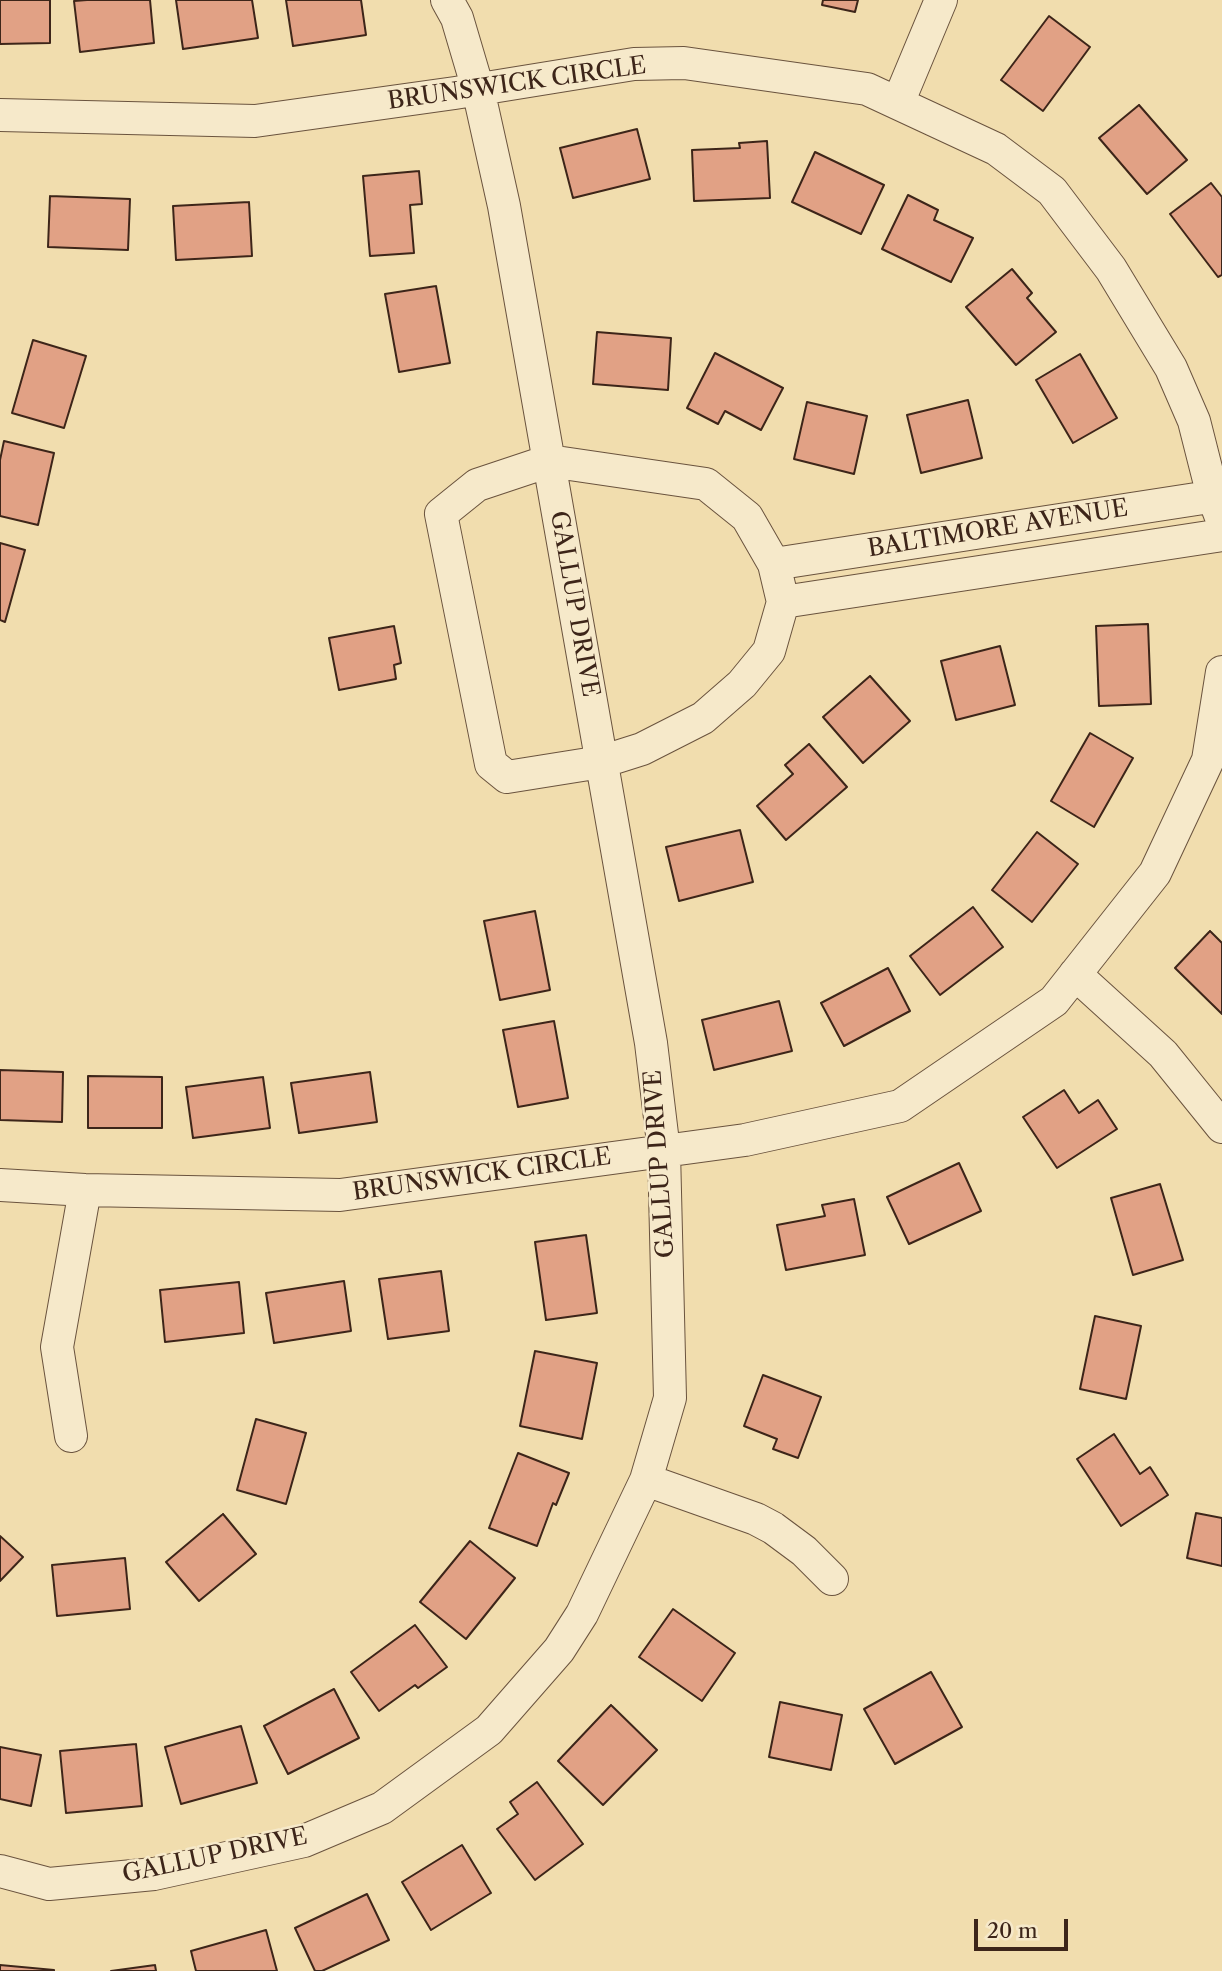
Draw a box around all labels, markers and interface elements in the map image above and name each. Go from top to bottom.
street label: BRUNSWICK CIRCLE [386,52,648,116]
street label: BALTIMORE AVENUE [866,494,1130,564]
street label: GALLUP DRIVE [543,509,605,699]
street label: GALLUP DRIVE [639,1069,681,1259]
street label: BRUNSWICK CIRCLE [351,1143,613,1207]
street label: GALLUP DRIVE [120,1822,310,1890]
scale bar [977,1904,1072,1948]
text: 20 m [987,1918,1038,1943]

